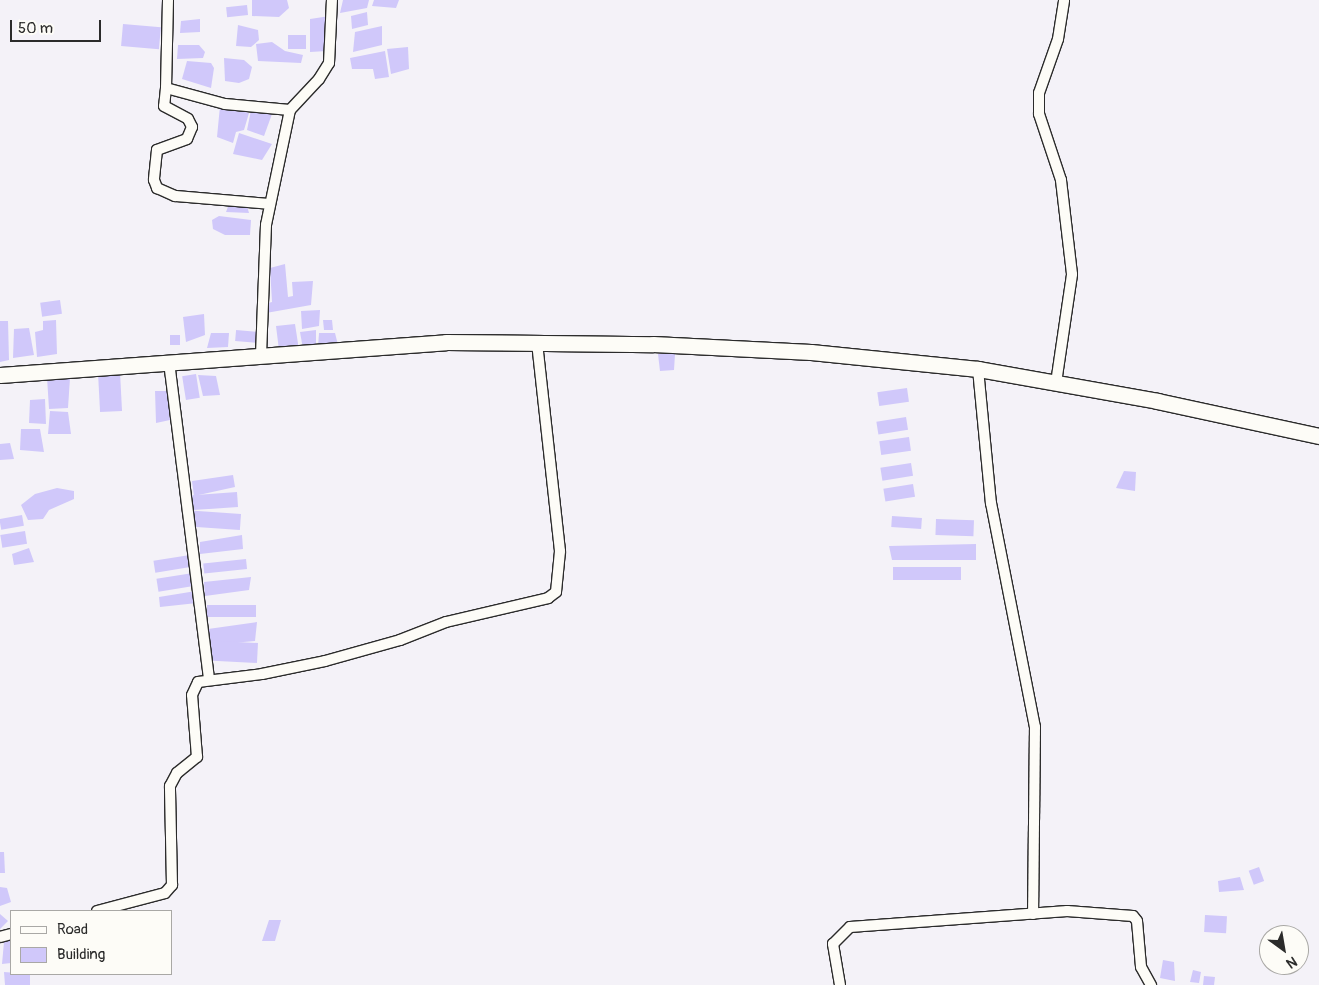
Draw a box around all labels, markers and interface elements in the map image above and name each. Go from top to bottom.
scale bar [12,10,104,42]
text: 50 m [18,19,53,38]
legend [10,910,172,975]
text: Road [57,920,88,939]
north arrow [1259,925,1309,975]
text: Building [57,945,105,964]
text: N [1283,953,1300,972]

